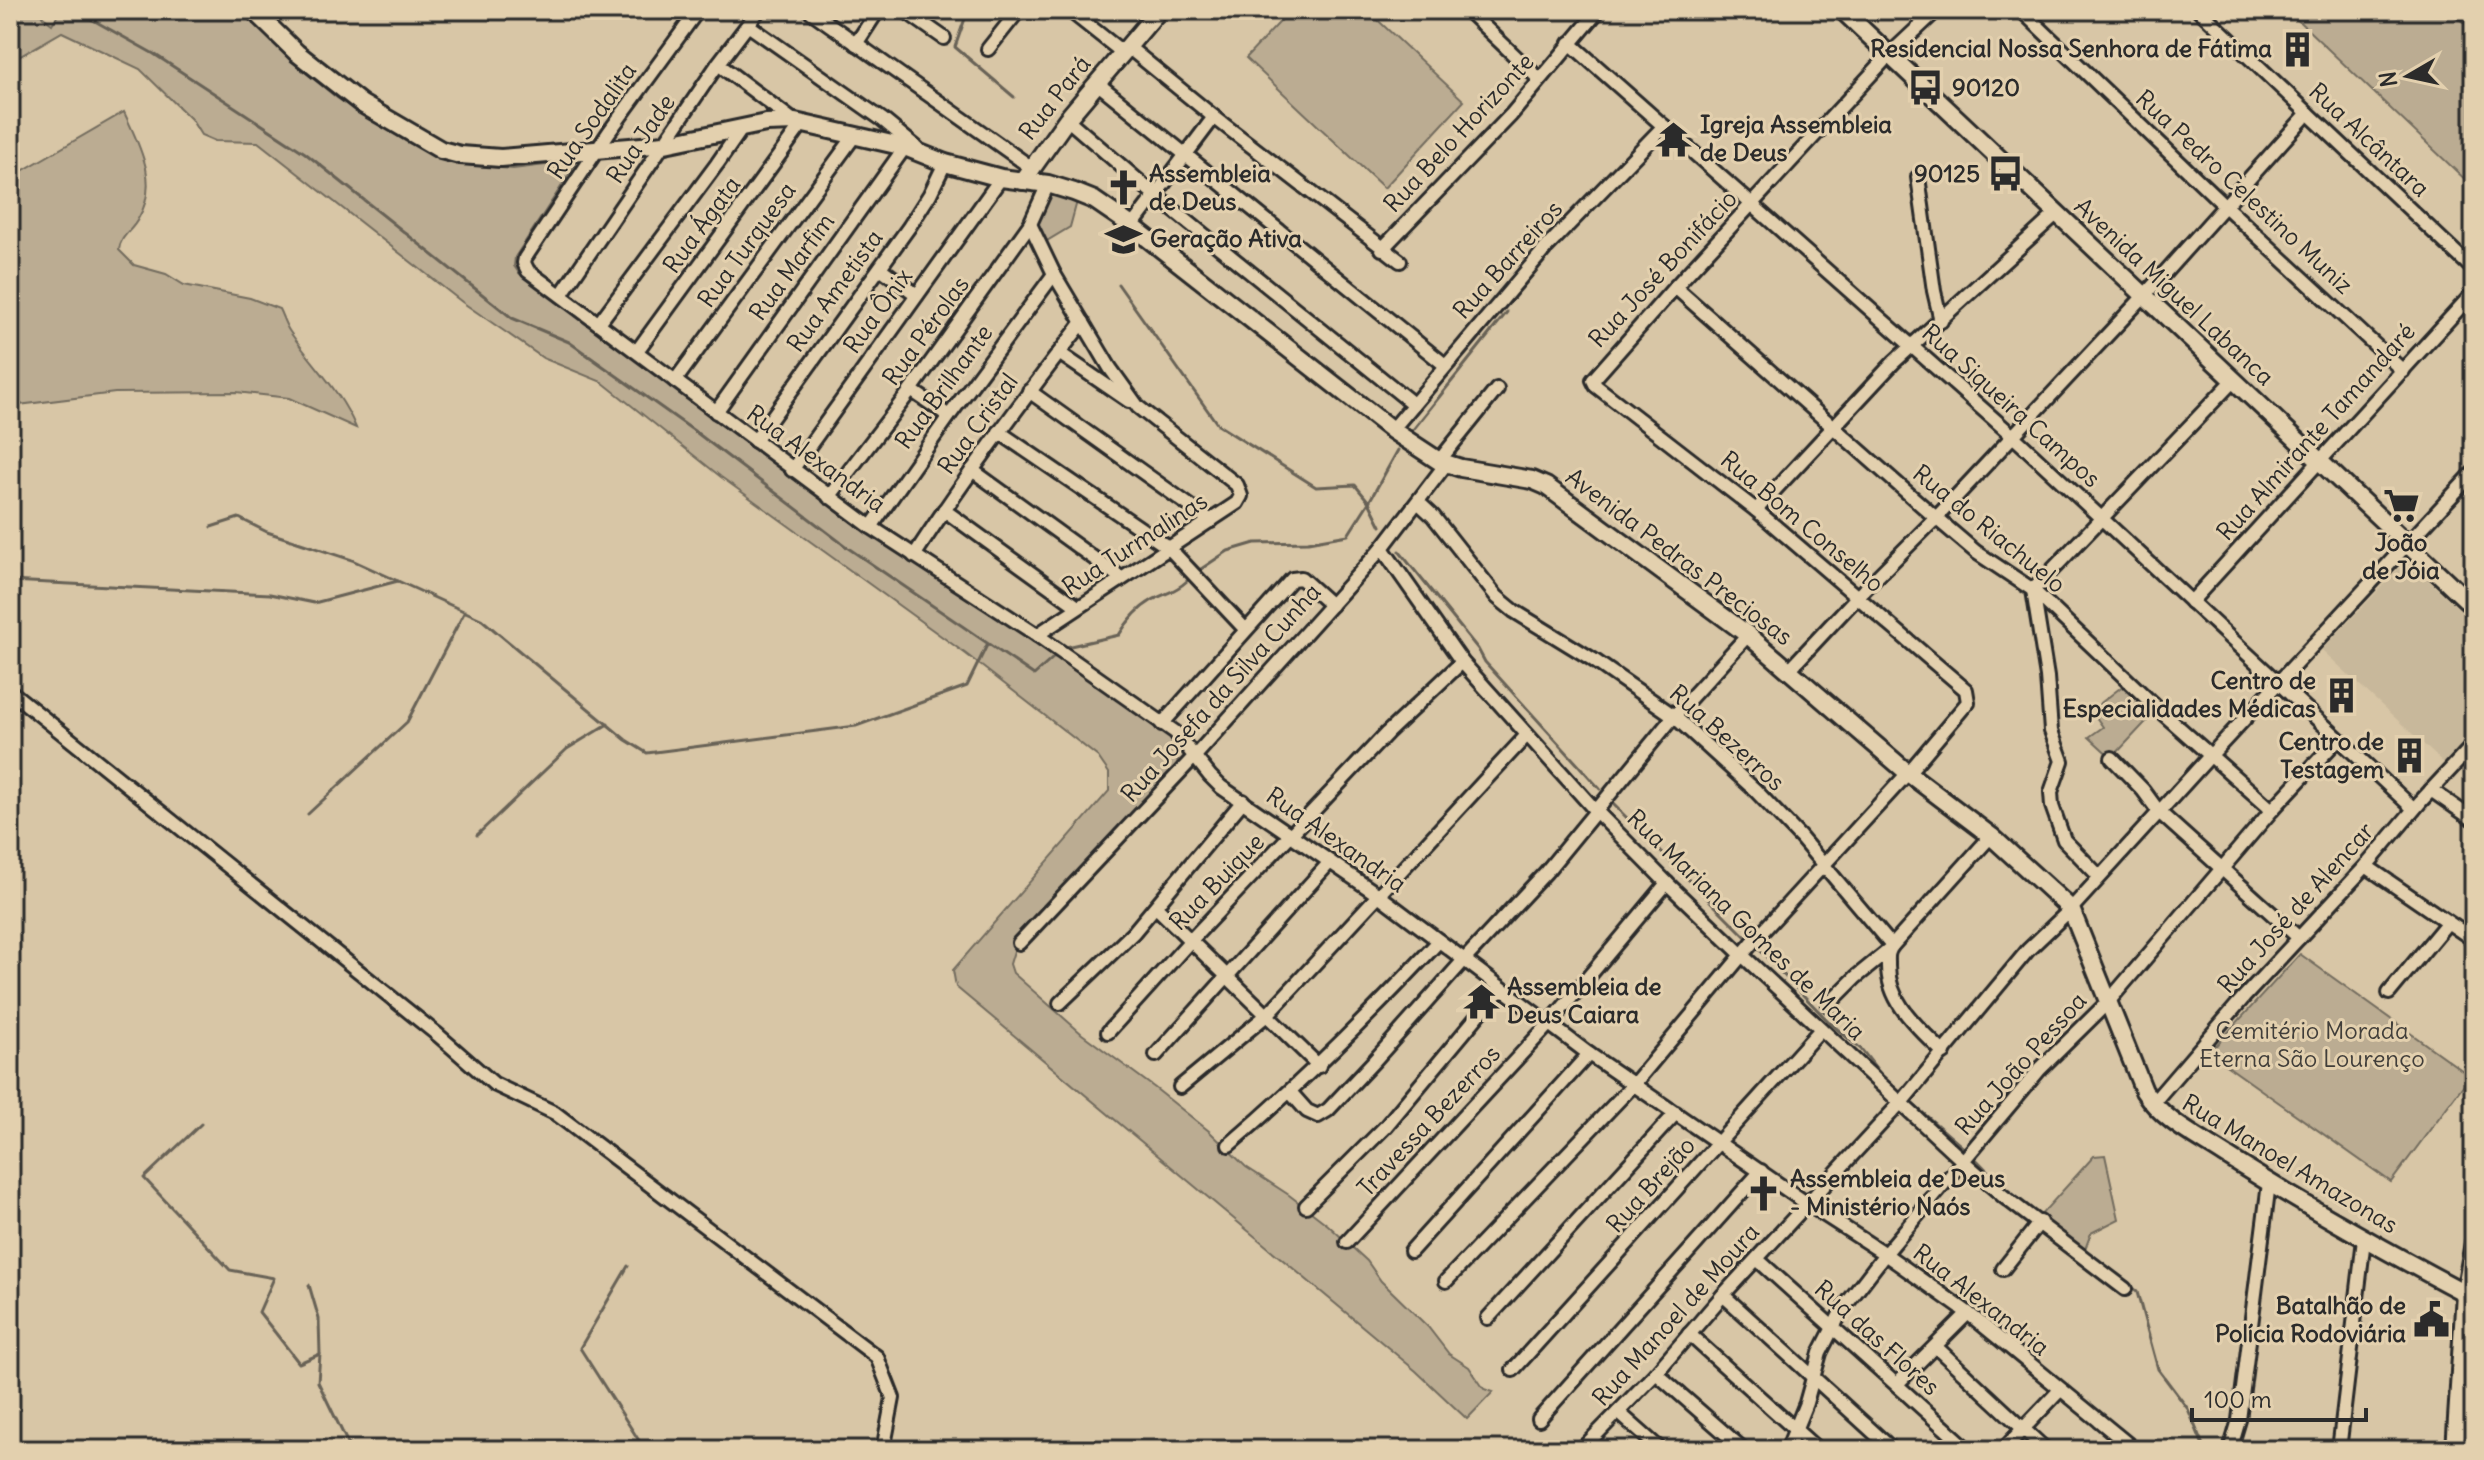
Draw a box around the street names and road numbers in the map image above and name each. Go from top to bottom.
street label: Rua Belo Horizonte [1377,46,1540,218]
street label: Rua Pará [1012,49,1097,146]
street label: Rua Sodalita [540,56,642,185]
street label: Rua Alcântara [2303,76,2436,203]
street label: Rua Pedro Celestino Muniz [2130,83,2359,300]
street label: Rua Jade [599,88,681,189]
street label: Rua Ágata [656,170,746,279]
street label: Rua Turquesa [691,176,802,313]
street label: Rua José Bonifácio [1582,183,1743,353]
street label: Avenida Miguel Labanca [2069,191,2281,392]
street label: Rua Barreiros [1446,194,1568,325]
street label: Rua Marfim [742,207,840,326]
street label: Rua Ametista [780,223,889,357]
street label: Rua Ônix [836,262,918,359]
street label: Rua Pérolas [875,270,975,391]
street label: Rua Almirante Tamandaré [2210,316,2421,546]
street label: Rua Siqueira Campos [1916,317,2107,493]
street label: Rua Brilhante [888,318,998,455]
street label: Rua Cristal [931,367,1024,480]
street label: Rua Alexandria [741,398,892,519]
street label: Rua Bom Conselho [1715,444,1890,598]
street label: Rua do Riachuelo [1907,458,2072,599]
street label: Avenida Pedras Preciosas [1560,461,1799,651]
street label: Rua Turmalinas [1056,485,1213,601]
street label: Rua Josefa da Silva Cunha [1114,577,1327,808]
street label: Rua Bezerros [1664,678,1792,797]
street label: Rua Alexandria [1261,780,1412,899]
street label: Rua Mariana Gomes de Maria [1621,802,1872,1046]
street label: Rua José de Alencar [2211,816,2380,999]
street label: Rua Buique [1163,826,1270,936]
street label: Rua João Pessoa [1948,986,2092,1141]
street label: Travessa Bezerros [1350,1038,1506,1202]
street label: Rua Manoel Amazonas [2177,1087,2404,1239]
street label: Rua Brejão [1599,1130,1701,1238]
street label: Rua Manoel de Moura [1585,1217,1765,1412]
street label: Rua Alexandria [1908,1237,2056,1362]
street label: Rua das Flores [1809,1273,1947,1401]

